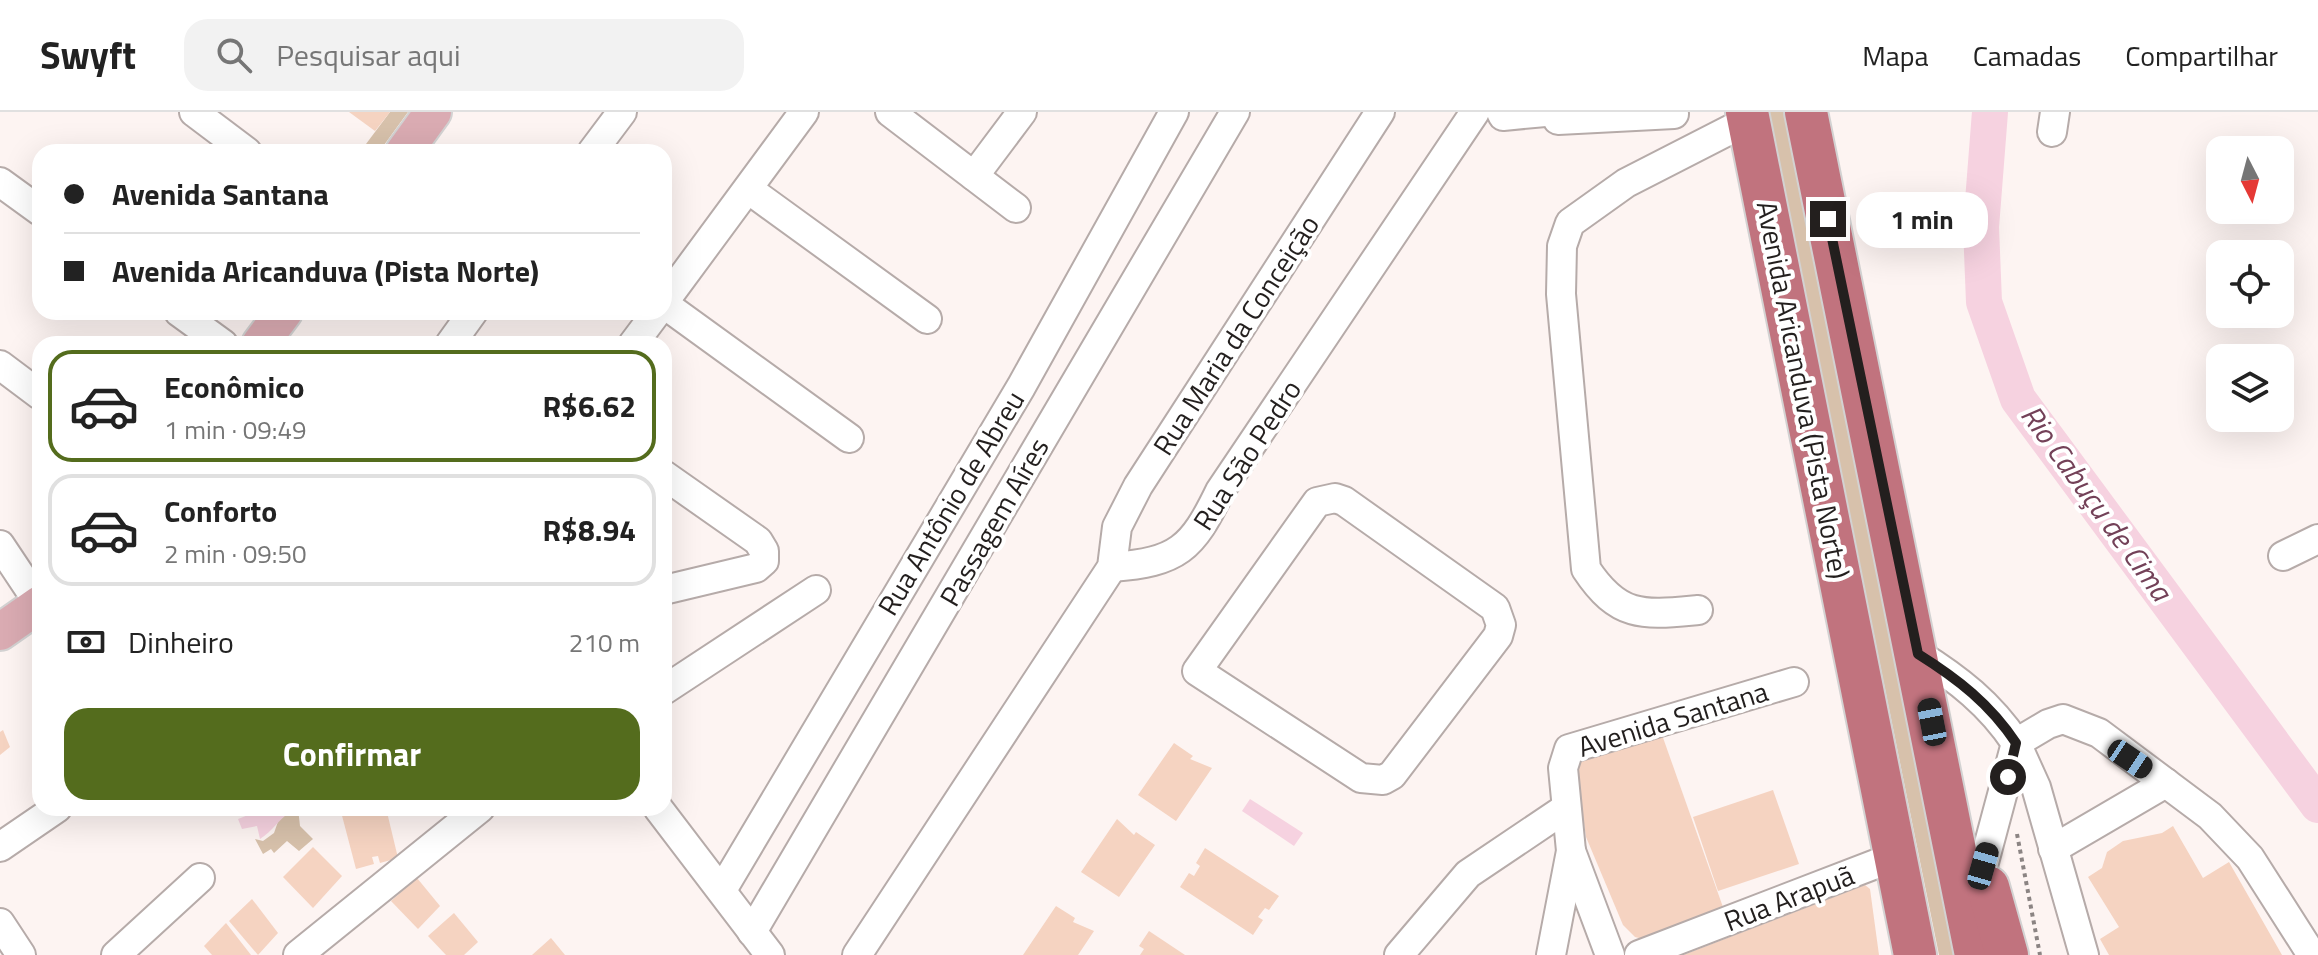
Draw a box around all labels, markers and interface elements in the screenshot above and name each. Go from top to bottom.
search box [184,19,744,91]
text: Swyft [40,26,136,84]
text: Pesquisar aqui [276,32,460,78]
icon: search [212,33,256,77]
text: Mapa [1862,34,1929,77]
text: Camadas [1973,34,2081,77]
text: Compartilhar [2125,34,2278,77]
north arrow [2206,136,2294,224]
map controls [2206,136,2294,432]
text: Avenida Santana [112,171,329,217]
callout: 1 min [1856,191,1988,247]
street label: Avenida Aricanduva (Pista Norte) [1746,197,1861,583]
text: 1 min [1890,200,1954,239]
route end [1810,201,1846,237]
street label: Rua Maria da Conceição [1142,206,1330,463]
button: locate [2206,240,2294,328]
text: Avenida Aricanduva (Pista Norte) [112,248,539,294]
button: layers [2206,344,2294,432]
text: Econômico [164,364,304,410]
icon: car [68,370,140,442]
street label: Rua São Pedro [1182,371,1311,539]
street label: Rua Antônio de Abreu [866,382,1035,623]
text: R$6.62 [543,383,636,429]
water label: Rio Cabuçu de Cima [2010,395,2185,612]
text: 1 min · 09:49 [164,410,307,449]
street label: Passagem Aíres [928,430,1059,614]
text: Conforto [164,488,277,534]
icon: car [68,494,140,566]
text: R$8.94 [543,507,636,553]
text: 2 min · 09:50 [164,534,307,573]
text: Dinheiro [128,619,234,665]
icon: cash [64,620,108,664]
text: 210 m [569,623,640,662]
street label: Avenida Santana [1572,669,1773,768]
car [1916,696,1948,748]
button: Confirmar [64,708,640,800]
car [2103,736,2157,782]
route start [1990,759,2026,795]
car [1965,840,2001,892]
street label: Rua Arapuã [1718,853,1860,942]

